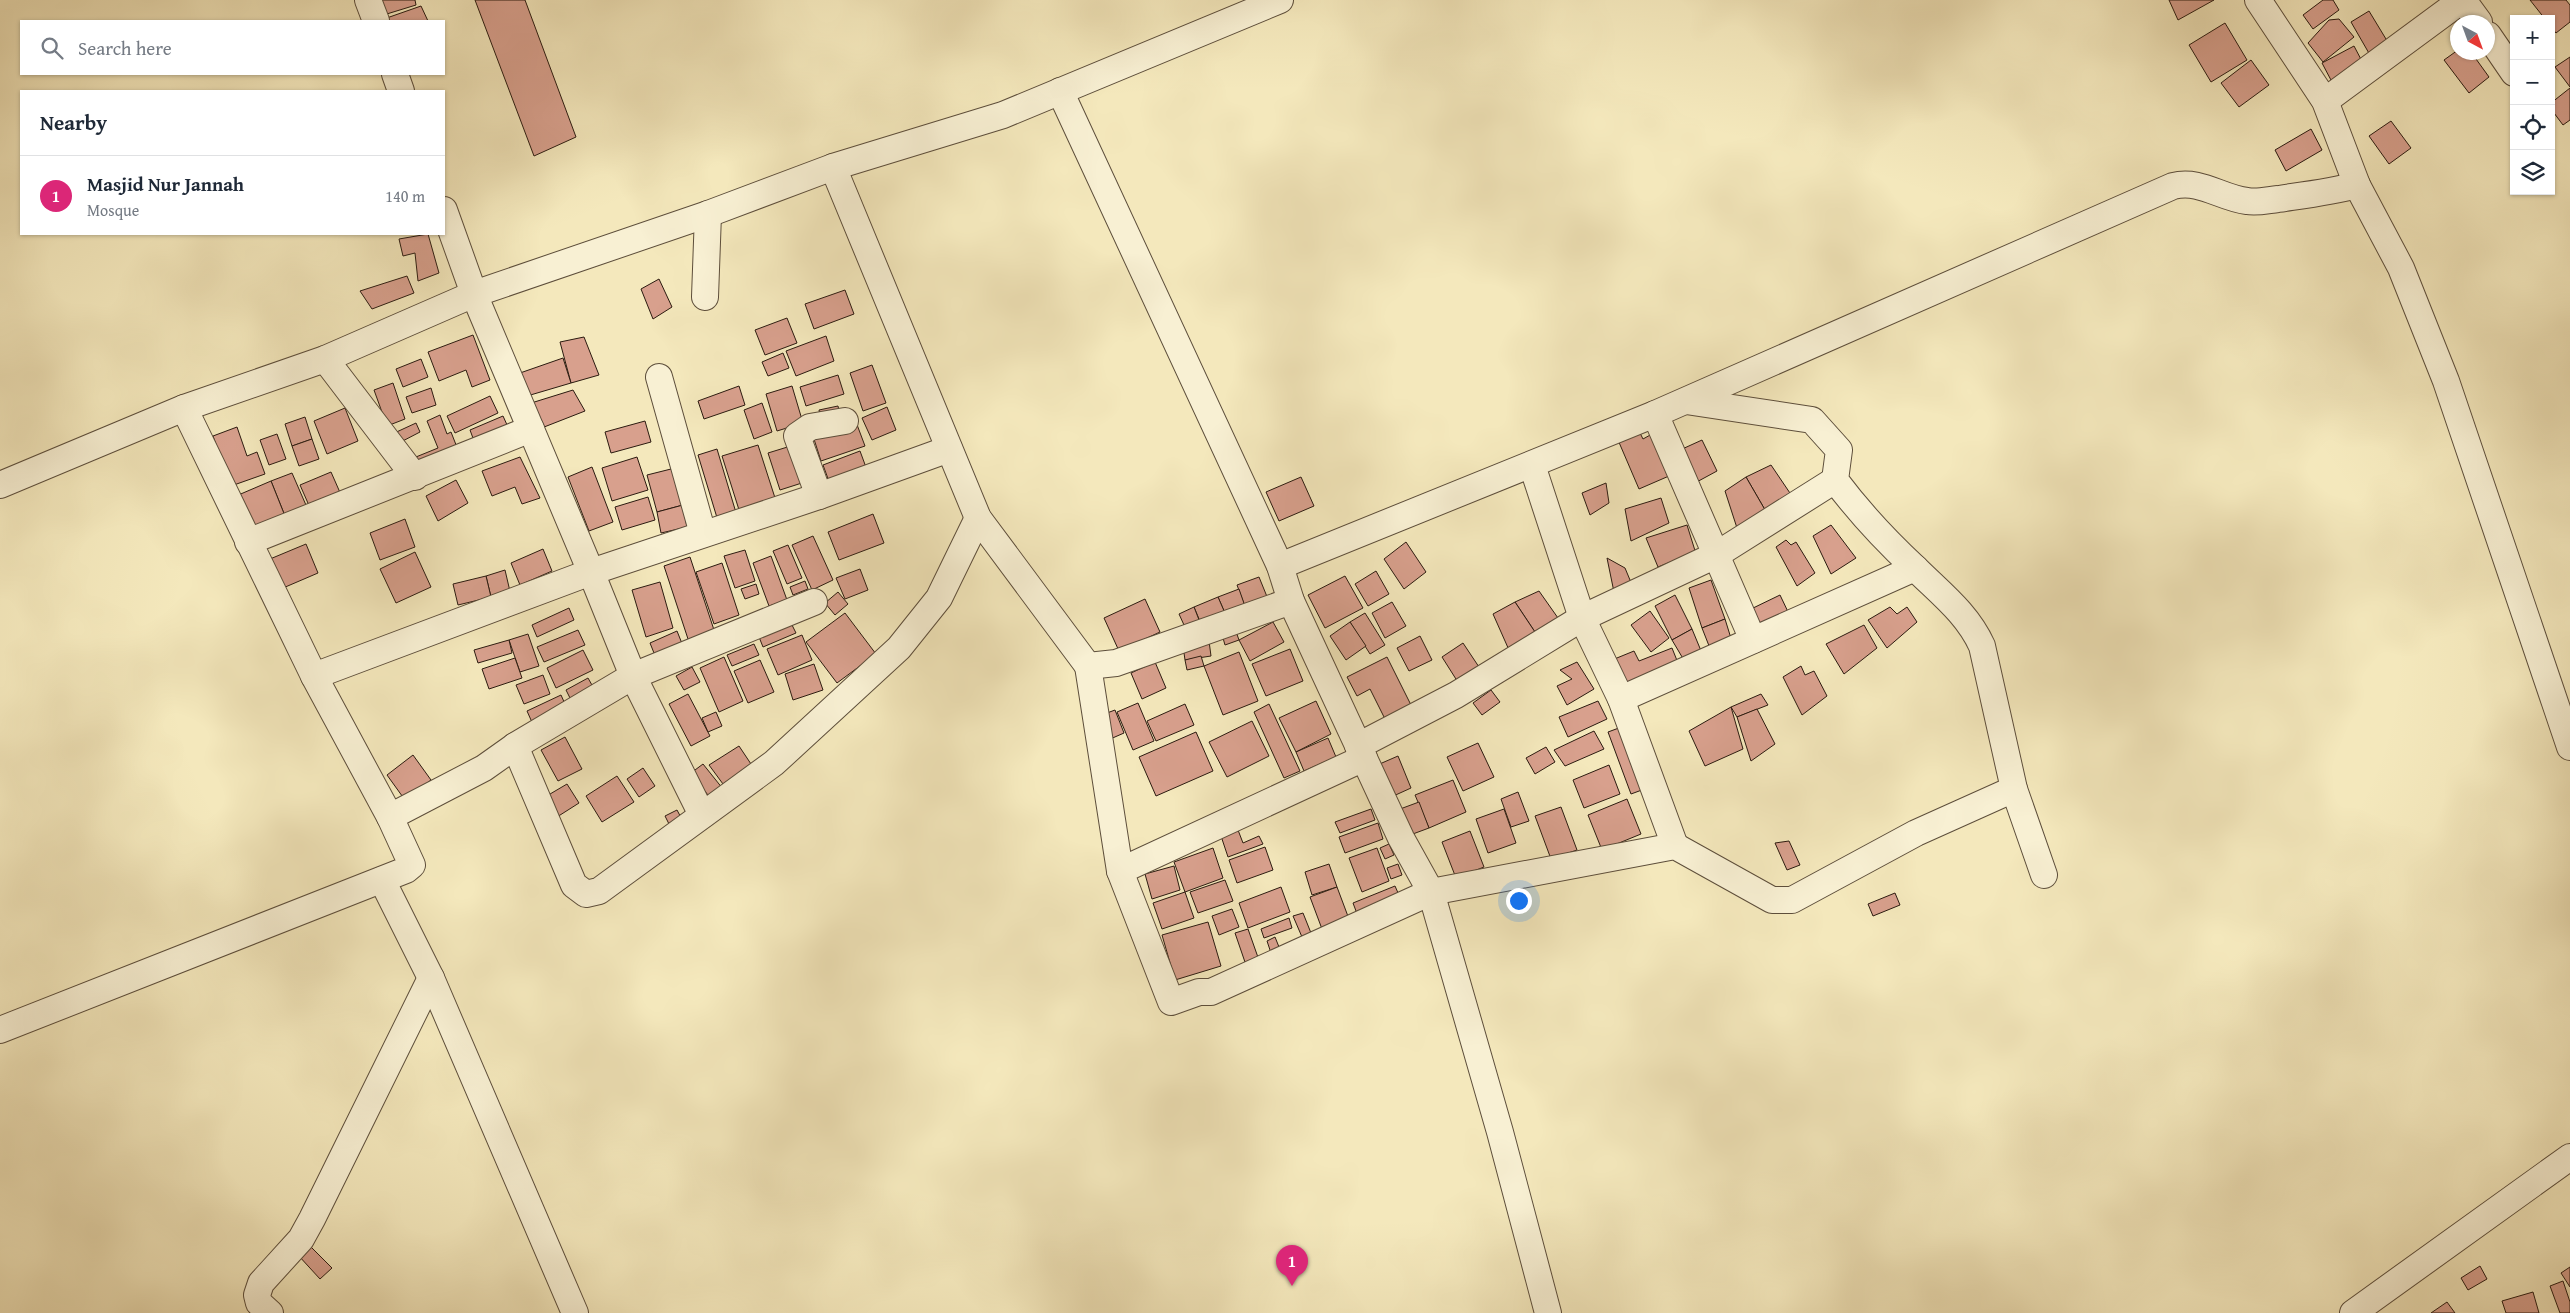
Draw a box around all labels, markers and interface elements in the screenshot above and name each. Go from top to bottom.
north arrow [2450,15,2495,60]
map controls [2510,15,2555,195]
button: + [2510,15,2555,60]
search box [20,20,445,75]
icon: search [38,34,66,62]
text: Search here [78,34,172,62]
button: − [2510,60,2555,105]
button: locate [2510,105,2555,150]
text: Nearby [40,107,107,138]
button: layers [2510,150,2555,195]
text: Masjid Nur Jannah [87,170,244,198]
text: 1 [52,184,60,208]
text: 140 m [385,184,425,208]
text: Mosque [87,198,139,222]
your location [1506,888,1532,914]
pin: 1 [1276,1245,1308,1286]

